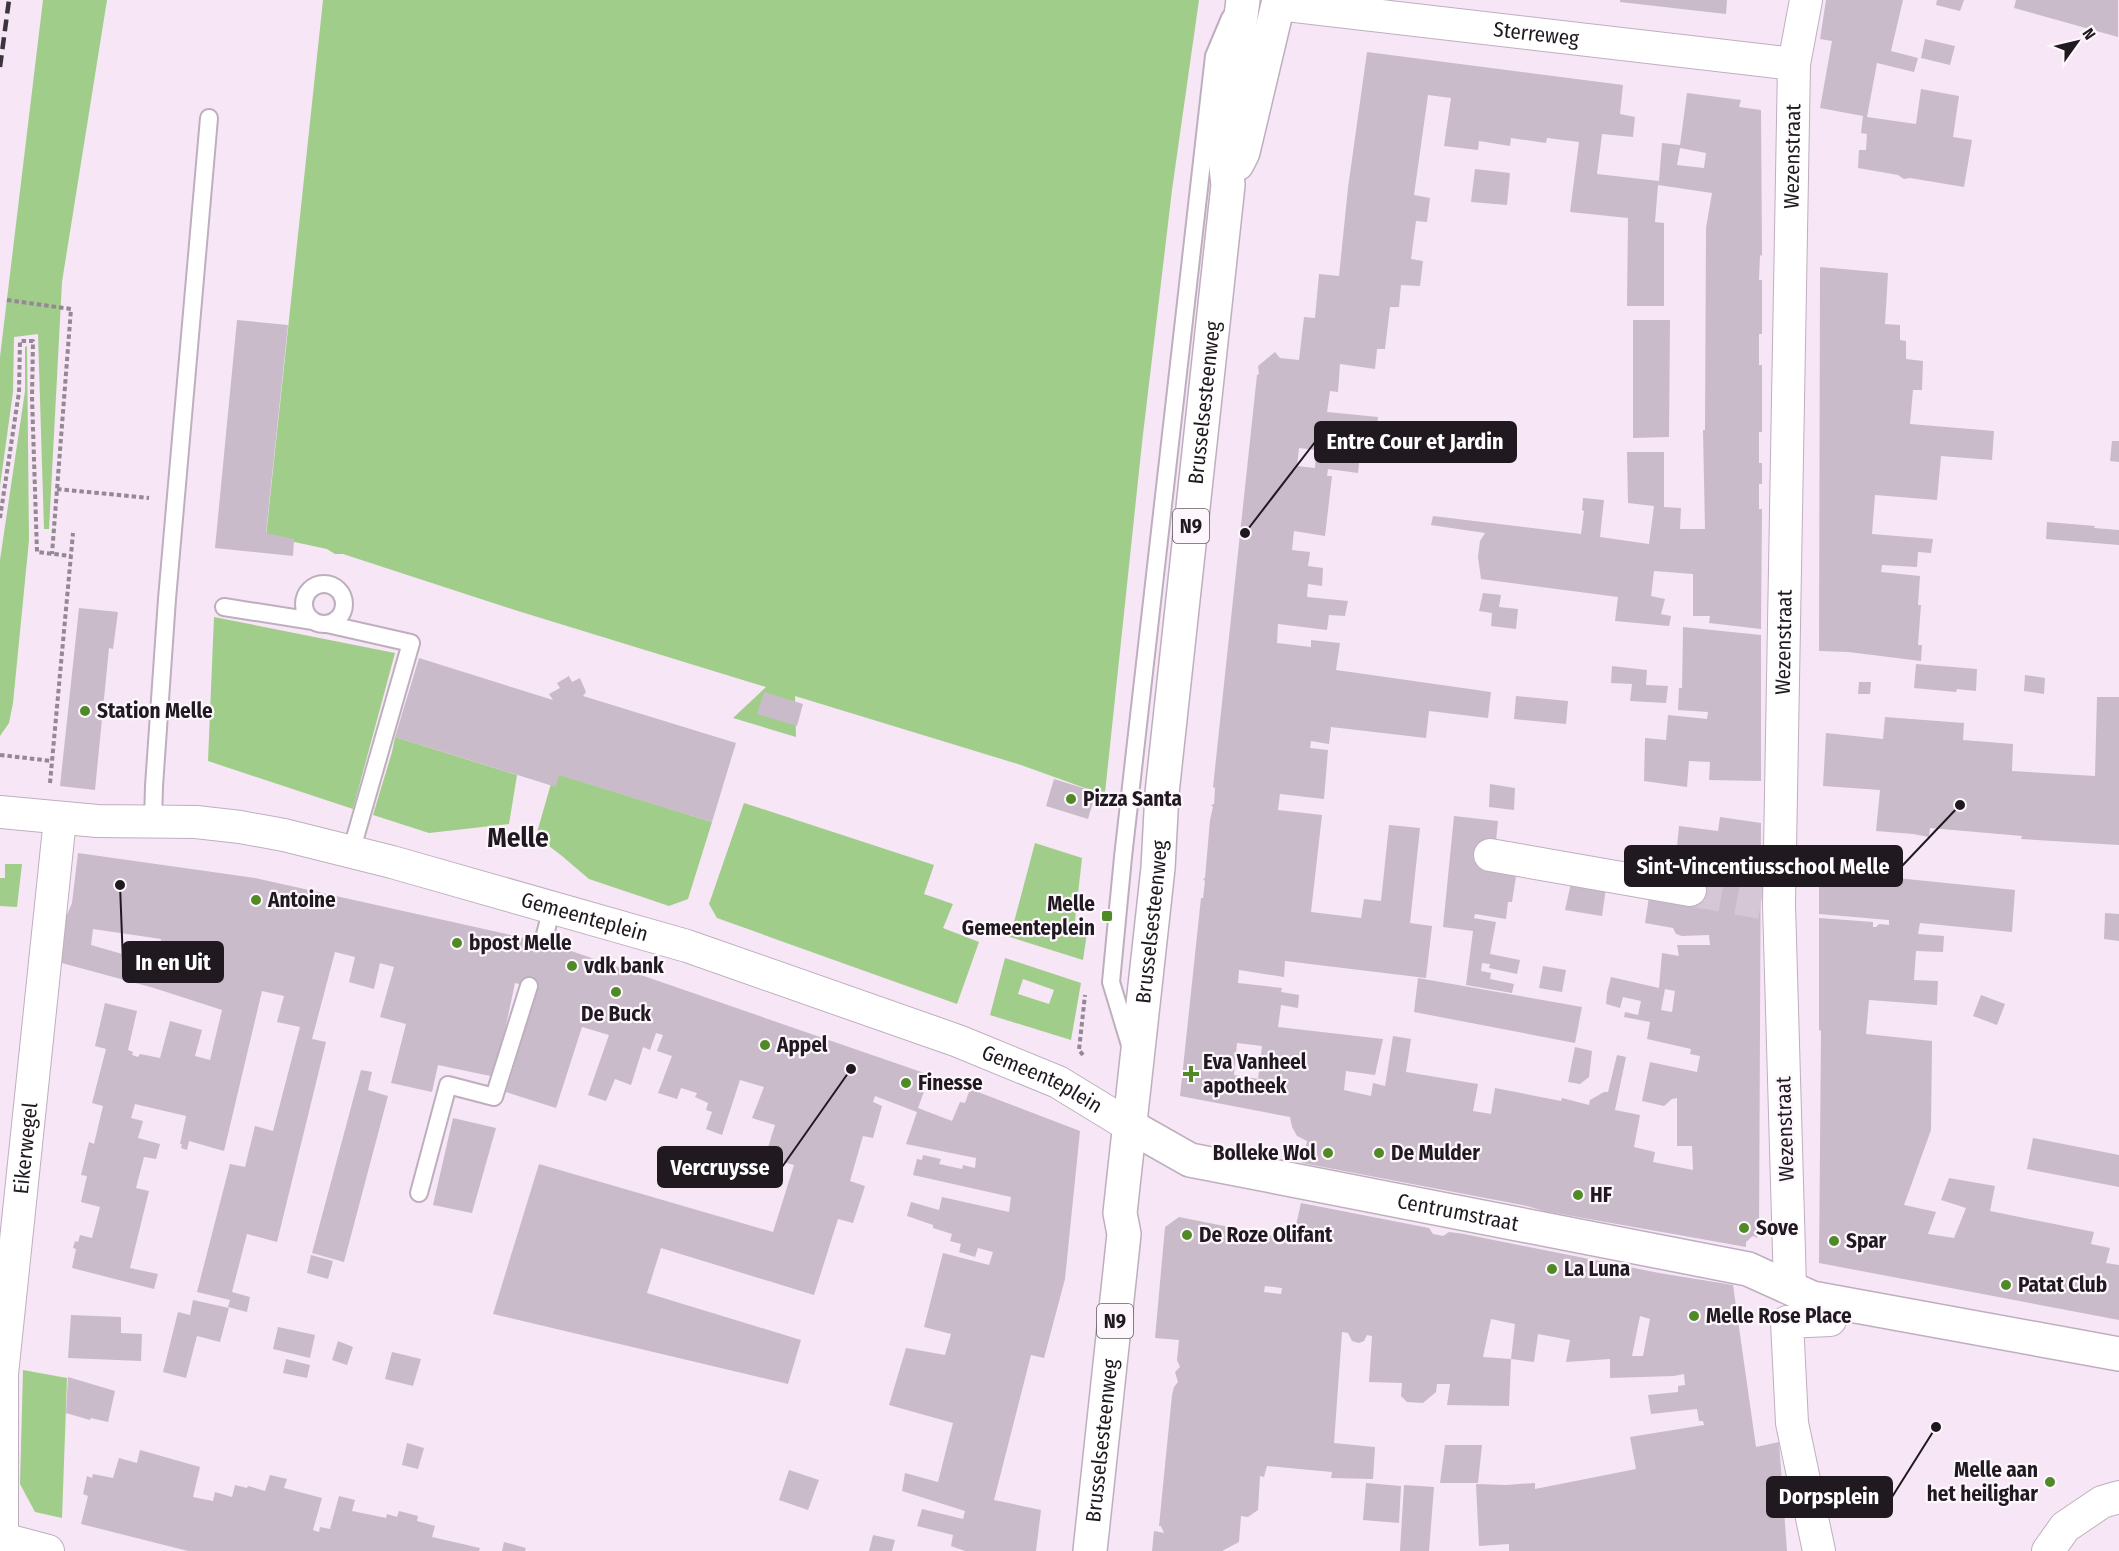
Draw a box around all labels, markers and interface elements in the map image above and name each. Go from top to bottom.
north arrow [2047,12,2107,72]
street label: Sterreweg [1492,16,1581,52]
text: N [2078,25,2100,43]
street label: Wezenstraat [1778,103,1806,209]
street label: Brusselsesteenweg [1183,320,1226,486]
callout: Entre Cour et Jardin [1315,422,1516,462]
text: Entre Cour et Jardin [1327,428,1503,455]
road number: N9 [1173,509,1209,543]
street label: Wezenstraat [1770,589,1798,695]
place label: Station Melle [97,698,213,724]
marker: Station Melle [78,704,92,718]
place label: Pizza Santa [1083,786,1182,812]
marker: Pizza Santa [1064,792,1078,806]
district label: Melle [487,822,549,854]
street label: Brusselsesteenweg [1130,839,1172,1005]
callout: Sint-Vincentiusschool Melle [1625,846,1902,886]
text: Sint-Vincentiusschool Melle [1636,853,1890,880]
street label: Gemeenteplein [518,886,651,947]
place label: Antoine [267,887,336,913]
place label: Melle Gemeenteplein [962,891,1095,941]
marker: Antoine [249,893,263,907]
marker: Melle Gemeenteplein [1100,909,1114,923]
place label: bpost Melle [469,930,572,956]
marker: bpost Melle [450,936,464,950]
callout: In en Uit [123,942,223,982]
text: In en Uit [135,949,211,976]
place label: vdk bank [583,953,664,979]
marker: vdk bank [565,959,579,973]
marker: De Buck [609,985,623,999]
place label: De Buck [581,1001,651,1027]
place label: Appel [776,1032,828,1058]
marker: Appel [758,1038,772,1052]
street label: Gemeenteplein [978,1039,1107,1119]
place label: Eva Vanheel apotheek [1203,1049,1307,1099]
marker: Eva Vanheel apotheek [1184,1067,1198,1081]
place label: Finesse [918,1070,983,1096]
marker: Finesse [899,1076,913,1090]
street label: Wezenstraat [1770,1076,1800,1182]
street label: Eikerwegel [8,1101,43,1195]
place label: Bolleke Wol [1213,1140,1316,1166]
place label: De Mulder [1391,1140,1480,1166]
marker: Bolleke Wol [1321,1146,1335,1160]
marker: De Mulder [1372,1146,1386,1160]
callout: Vercruysse [658,1147,782,1187]
text: Vercruysse [669,1154,770,1181]
place label: HF [1590,1182,1613,1208]
street label: Centrumstraat [1395,1188,1521,1237]
marker: HF [1571,1188,1585,1202]
place label: Sove [1756,1215,1799,1241]
marker: Sove [1737,1221,1751,1235]
place label: De Roze Olifant [1199,1222,1333,1248]
marker: De Roze Olifant [1180,1228,1194,1242]
place label: Spar [1846,1228,1887,1254]
marker: Spar [1827,1234,1841,1248]
place label: La Luna [1564,1256,1630,1282]
marker: La Luna [1545,1262,1559,1276]
place label: Patat Club [2018,1272,2107,1298]
marker: Patat Club [1999,1278,2013,1292]
place label: Melle Rose Place [1706,1303,1852,1329]
road number: N9 [1097,1304,1133,1338]
marker: Melle Rose Place [1687,1309,1701,1323]
street label: Brusselsesteenweg [1080,1357,1124,1524]
place label: Melle aan het heilighar [1927,1457,2038,1507]
marker: Melle aan het heilighar [2043,1475,2057,1489]
callout: Dorpsplein [1767,1477,1892,1517]
text: Dorpsplein [1779,1483,1879,1510]

